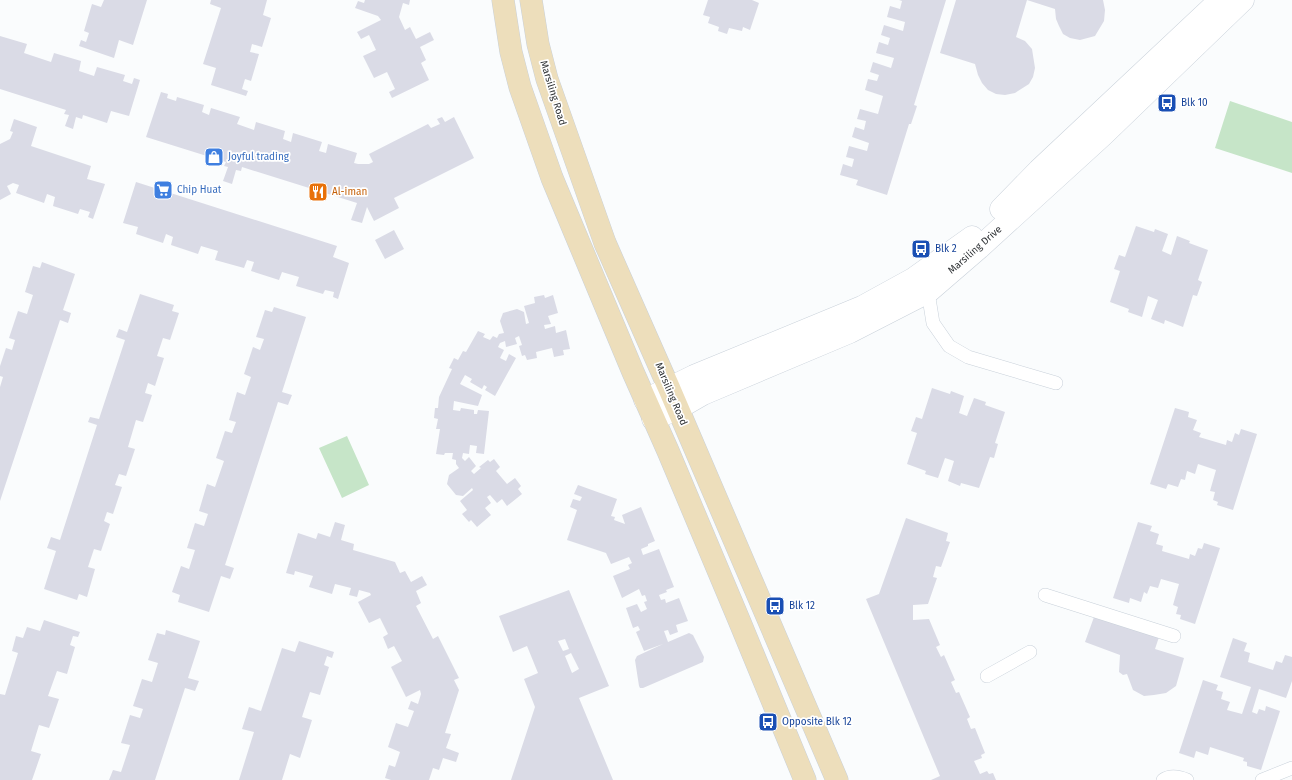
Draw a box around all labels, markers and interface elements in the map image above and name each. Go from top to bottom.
street label: Marsiling Road [537,59,569,127]
bus stop icon: Blk 10 [1156,92,1178,114]
place label: Blk 10 [1181,97,1208,109]
shop icon: Joyful trading [203,146,225,168]
place label: Joyful trading [228,151,290,163]
supermarket icon: Chip Huat [152,179,174,201]
restaurant icon: Al-iman [307,181,329,203]
place label: Chip Huat [177,184,222,196]
place label: Al-iman [332,186,367,198]
street label: Marsiling Drive [946,223,1004,277]
bus stop icon: Blk 2 [910,238,932,260]
place label: Blk 2 [935,243,957,255]
street label: Marsiling Road [652,361,690,427]
bus stop icon: Blk 12 [764,595,786,617]
place label: Blk 12 [789,600,815,612]
bus stop icon: Opposite Blk 12 [757,711,779,733]
place label: Opposite Blk 12 [782,716,852,728]

